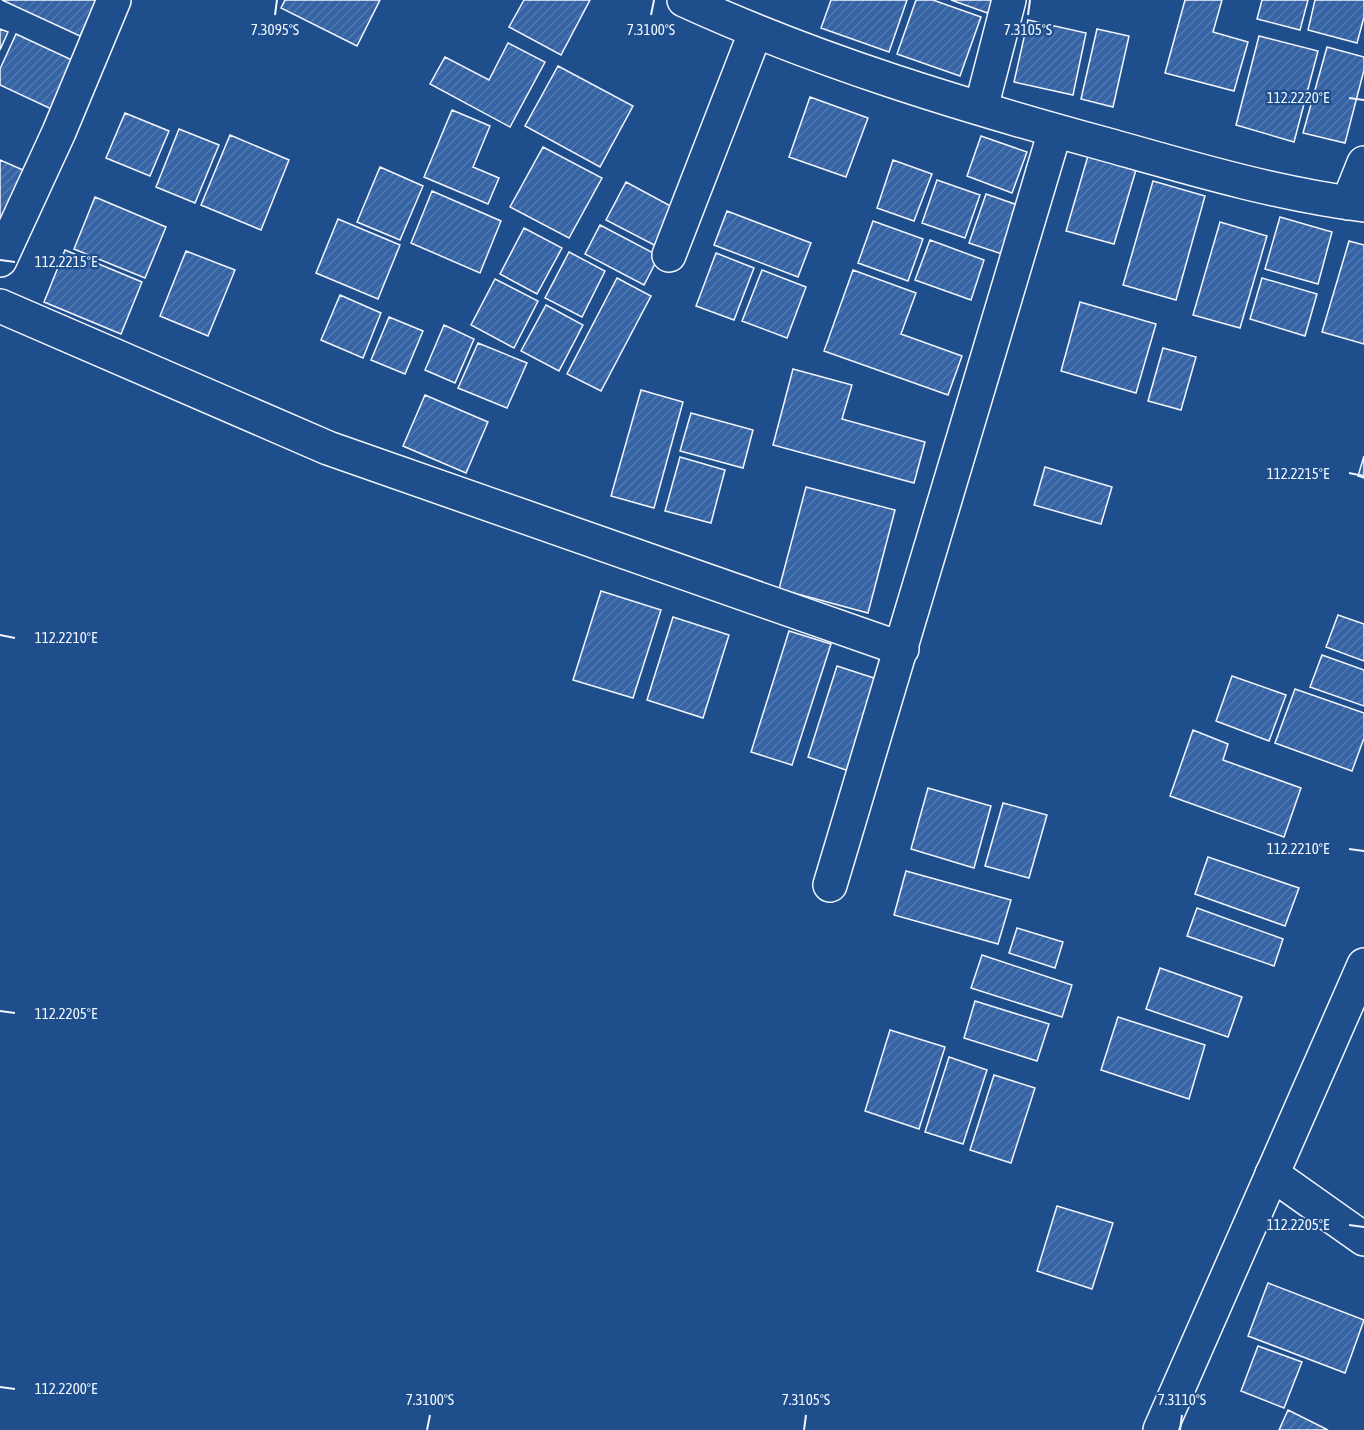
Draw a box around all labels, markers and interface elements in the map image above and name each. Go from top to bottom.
text: 7.3095°S [251,21,299,38]
text: 7.3100°S [627,21,675,38]
text: 7.3105°S [1004,21,1052,38]
text: 112.2220°E [1267,89,1330,106]
text: 112.2215°E [35,253,98,270]
text: 112.2215°E [1267,465,1330,482]
text: 112.2210°E [35,629,98,646]
text: 112.2210°E [1267,840,1330,857]
text: 112.2205°E [35,1005,98,1022]
text: 112.2205°E [1267,1216,1330,1233]
text: 112.2200°E [35,1380,98,1397]
text: 7.3100°S [406,1391,454,1408]
text: 7.3105°S [782,1391,830,1408]
text: 7.3110°S [1158,1391,1206,1408]

